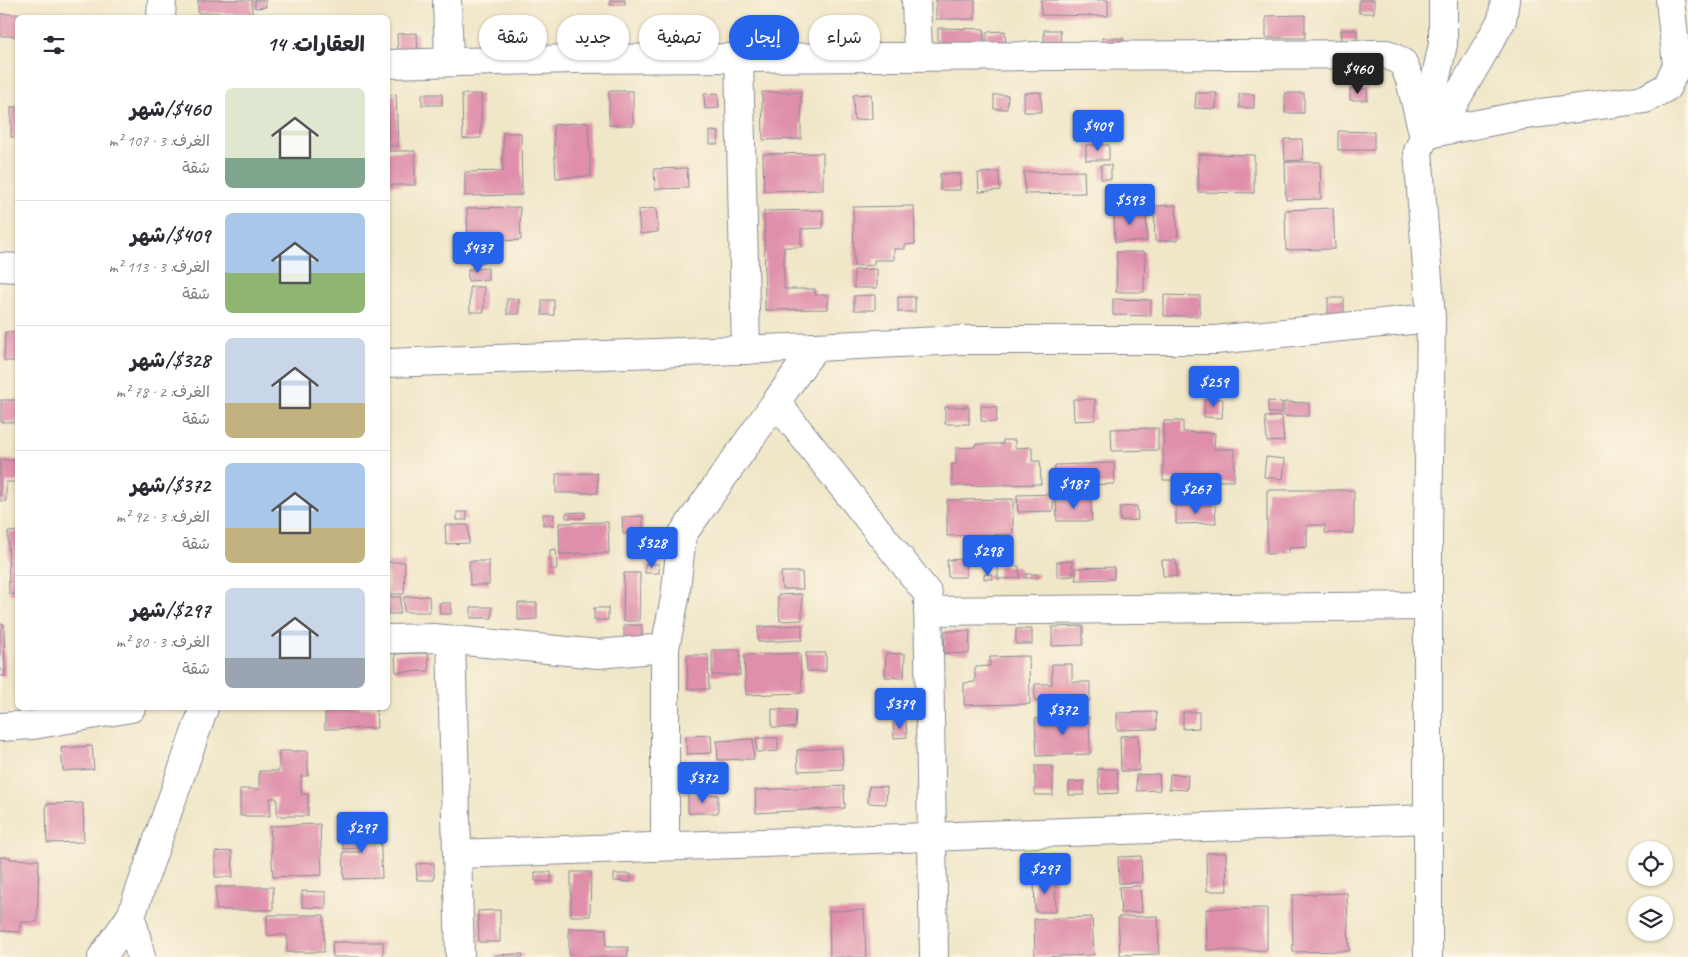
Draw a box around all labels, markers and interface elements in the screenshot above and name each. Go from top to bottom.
chip: شقة [479,15,547,60]
chip: جديد [557,15,629,60]
chip: تصفية [639,15,719,60]
chip: إيجار [729,15,799,60]
chip: شراء [809,15,880,60]
icon: filters [40,31,68,59]
text: العقارات: 14 [267,31,365,57]
pin: $460 [1328,52,1388,95]
text: $460 [1343,59,1373,79]
text: $460/شهر [130,96,210,122]
icon: home [265,108,325,168]
pin: $409 [1068,110,1128,152]
text: $409 [1084,116,1112,136]
text: الغرف: 3 · 107 m² [109,131,210,151]
text: شقة [182,158,210,178]
pin: $593 [1100,184,1160,226]
text: $593 [1116,190,1144,210]
text: $409/شهر [131,222,210,248]
pin: $437 [448,232,508,274]
icon: home [265,233,325,293]
text: $437 [464,238,492,258]
text: الغرف: 3 · 113 m² [109,257,210,277]
text: شقة [182,284,210,304]
text: $328/شهر [130,347,210,373]
icon: home [265,358,325,418]
pin: $259 [1184,366,1244,408]
text: $259 [1200,372,1228,392]
text: الغرف: 2 · 78 m² [116,382,210,402]
text: شقة [182,409,210,429]
pin: $187 [1044,468,1104,510]
text: $372/شهر [130,472,210,498]
pin: $267 [1166,472,1226,515]
text: $187 [1060,474,1088,494]
text: $267 [1181,479,1211,499]
icon: home [265,483,325,543]
text: الغرف: 3 · 92 m² [116,507,210,527]
pin: $328 [622,526,682,569]
text: $328 [638,533,666,553]
text: شقة [182,534,210,554]
pin: $298 [958,534,1018,577]
text: $298 [974,541,1002,561]
text: $297/شهر [131,597,210,623]
icon: home [265,608,325,668]
text: الغرف: 3 · 80 m² [116,632,210,652]
text: شقة [182,659,210,679]
pin: $379 [870,688,930,730]
text: $379 [886,694,914,714]
pin: $372 [1033,694,1093,736]
text: $372 [1049,700,1077,720]
pin: $372 [673,762,733,804]
text: $372 [689,768,717,788]
pin: $297 [332,812,392,854]
text: $297 [348,818,376,838]
map controls [1628,841,1673,941]
button: locate [1628,841,1673,886]
pin: $297 [1015,852,1075,895]
text: $297 [1031,859,1059,879]
button: layers [1628,896,1673,941]

